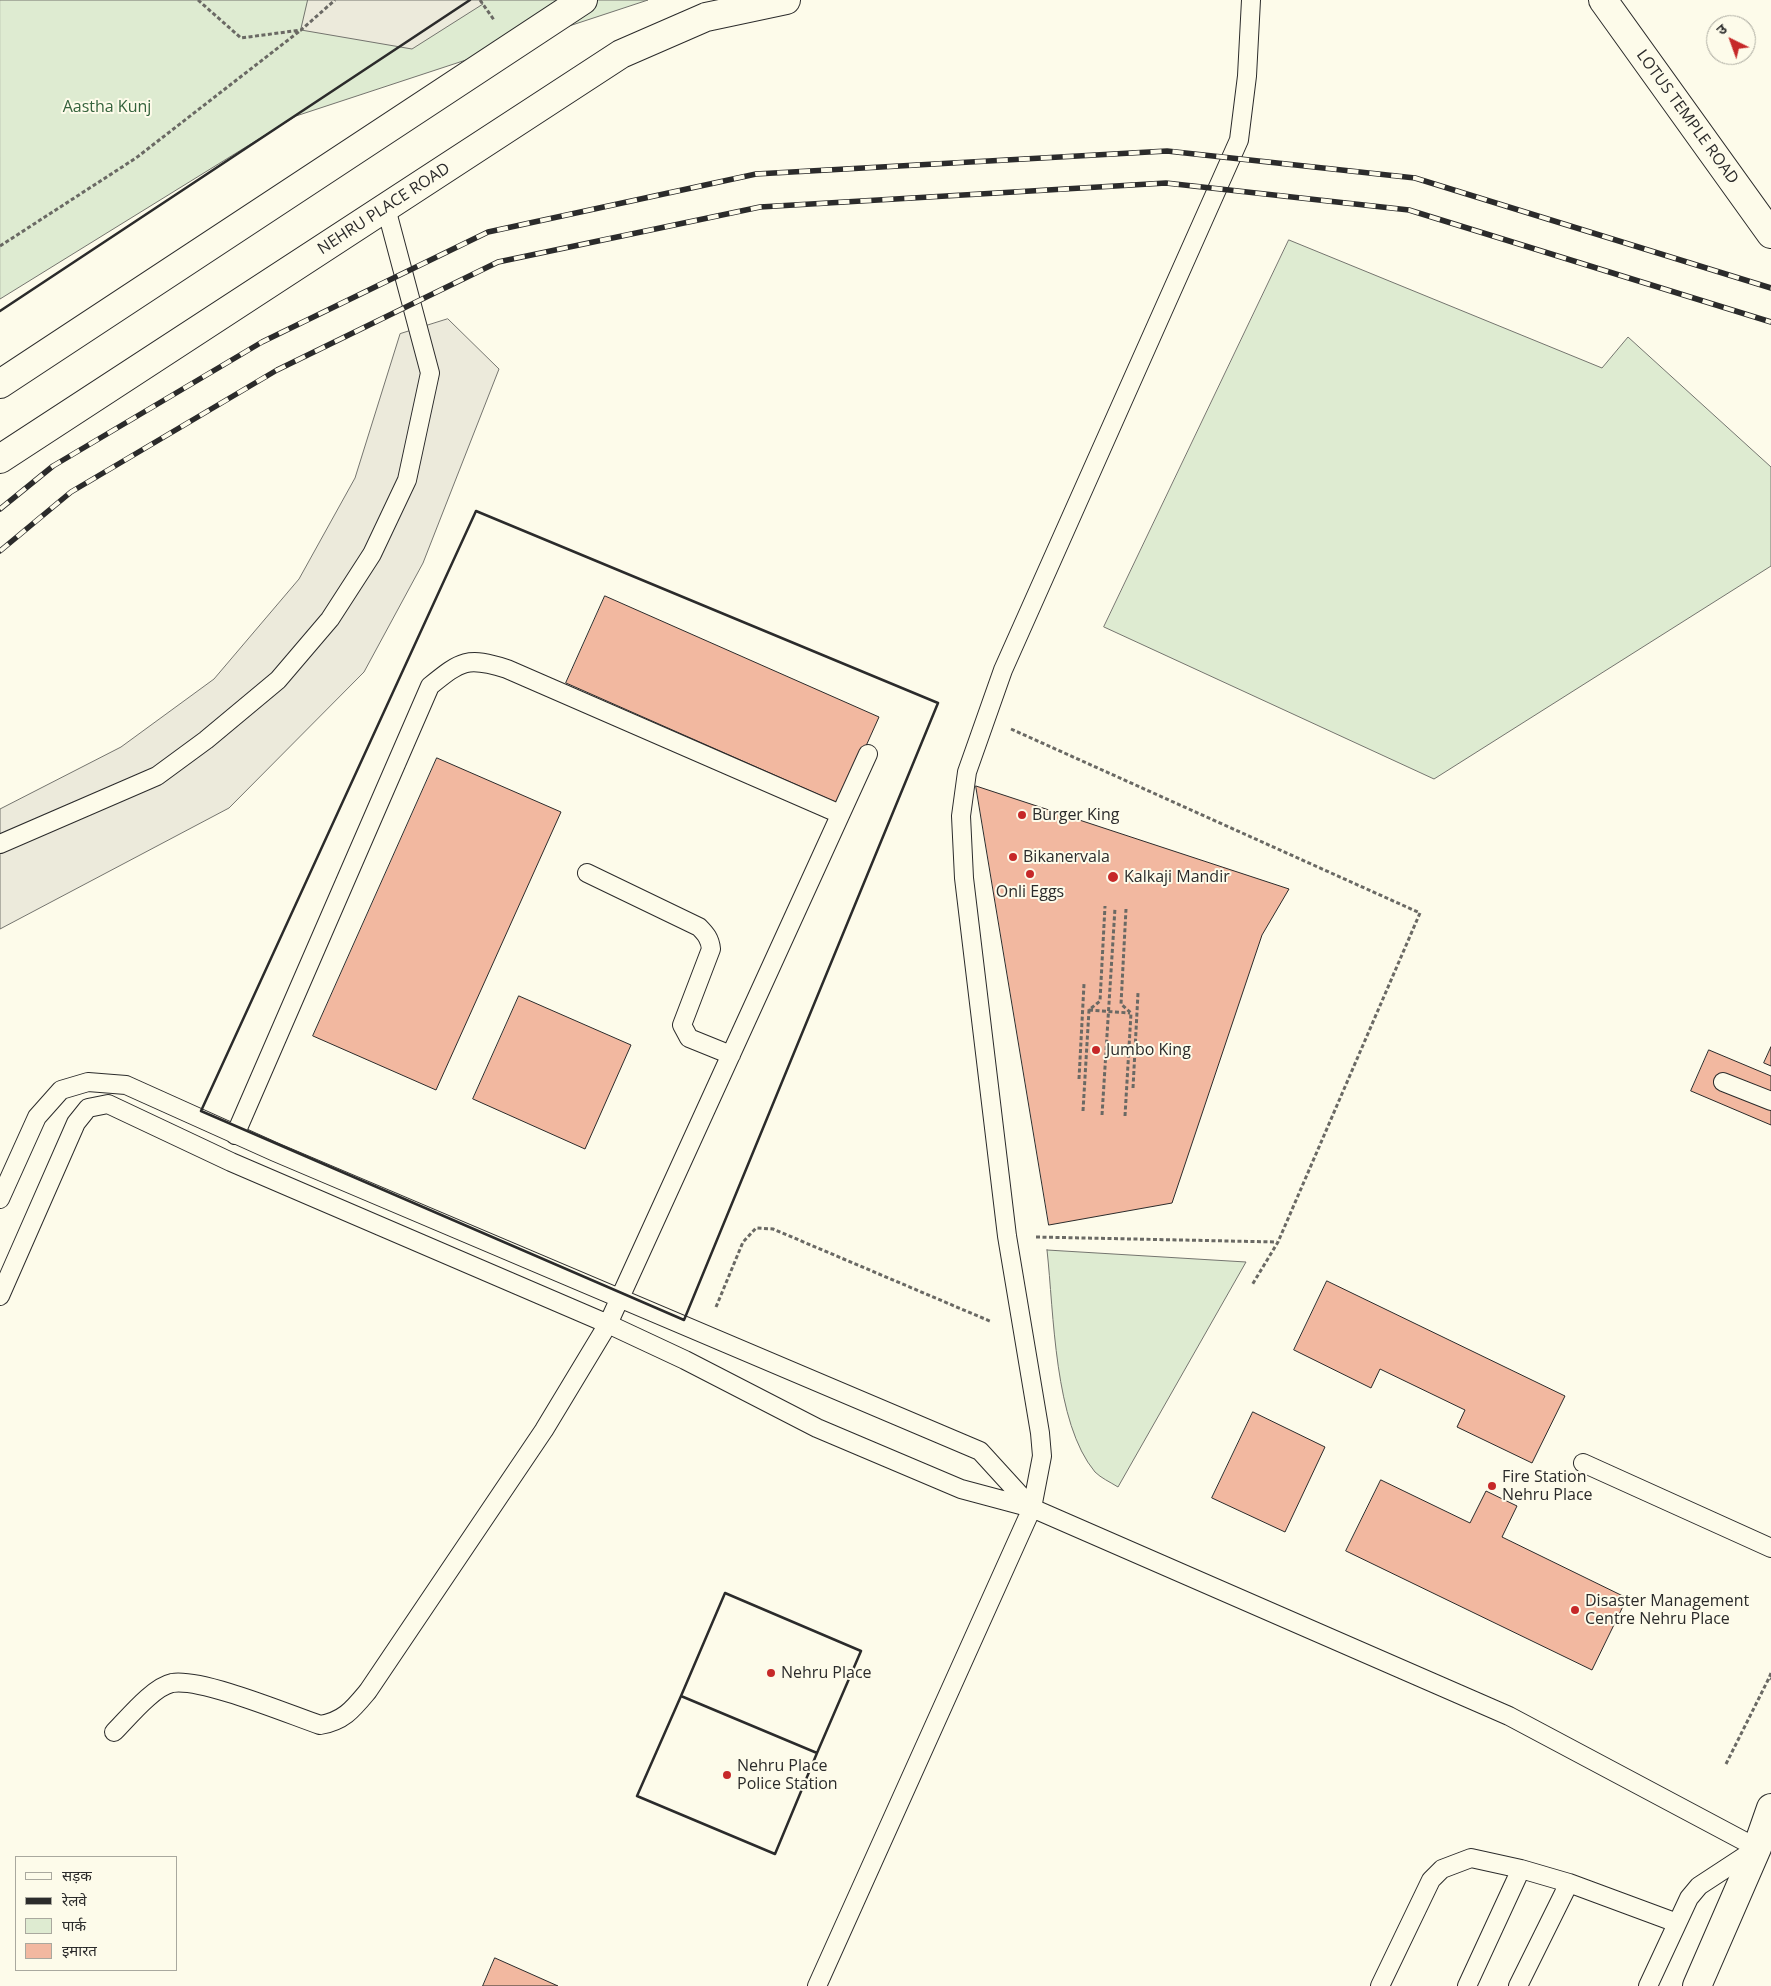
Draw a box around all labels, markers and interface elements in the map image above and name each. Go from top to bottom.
north arrow [1706,15,1756,65]
text: उ [1712,19,1731,39]
street label: LOTUS TEMPLE ROAD [1632,46,1742,188]
park label: Aastha Kunj [63,97,151,117]
street label: NEHRU PLACE ROAD [314,159,454,259]
place label: Burger King [1032,805,1119,825]
marker: Burger King [1016,809,1028,821]
place label: Bikanervala [1023,847,1110,867]
marker: Bikanervala [1007,851,1019,863]
place label: Kalkaji Mandir [1124,867,1230,887]
marker: Onli Eggs [1024,868,1036,880]
marker: Kalkaji Mandir [1106,870,1120,884]
place label: Onli Eggs [996,882,1064,902]
place label: Jumbo King [1106,1040,1191,1060]
marker: Jumbo King [1090,1044,1102,1056]
place label: Fire Station Nehru Place [1502,1467,1593,1505]
marker: Fire Station Nehru Place [1486,1480,1498,1492]
place label: Disaster Management Centre Nehru Place [1585,1591,1749,1629]
marker: Disaster Management Centre Nehru Place [1569,1604,1581,1616]
place label: Nehru Place [781,1663,872,1683]
marker: Nehru Place [765,1667,777,1679]
place label: Nehru Place Police Station [737,1756,838,1794]
marker: Nehru Place Police Station [721,1769,733,1781]
legend [15,1856,178,1971]
text: सड़क [62,1865,92,1885]
text: रेलवे [62,1890,87,1910]
text: पार्क [62,1915,86,1935]
text: इमारत [62,1940,97,1960]

